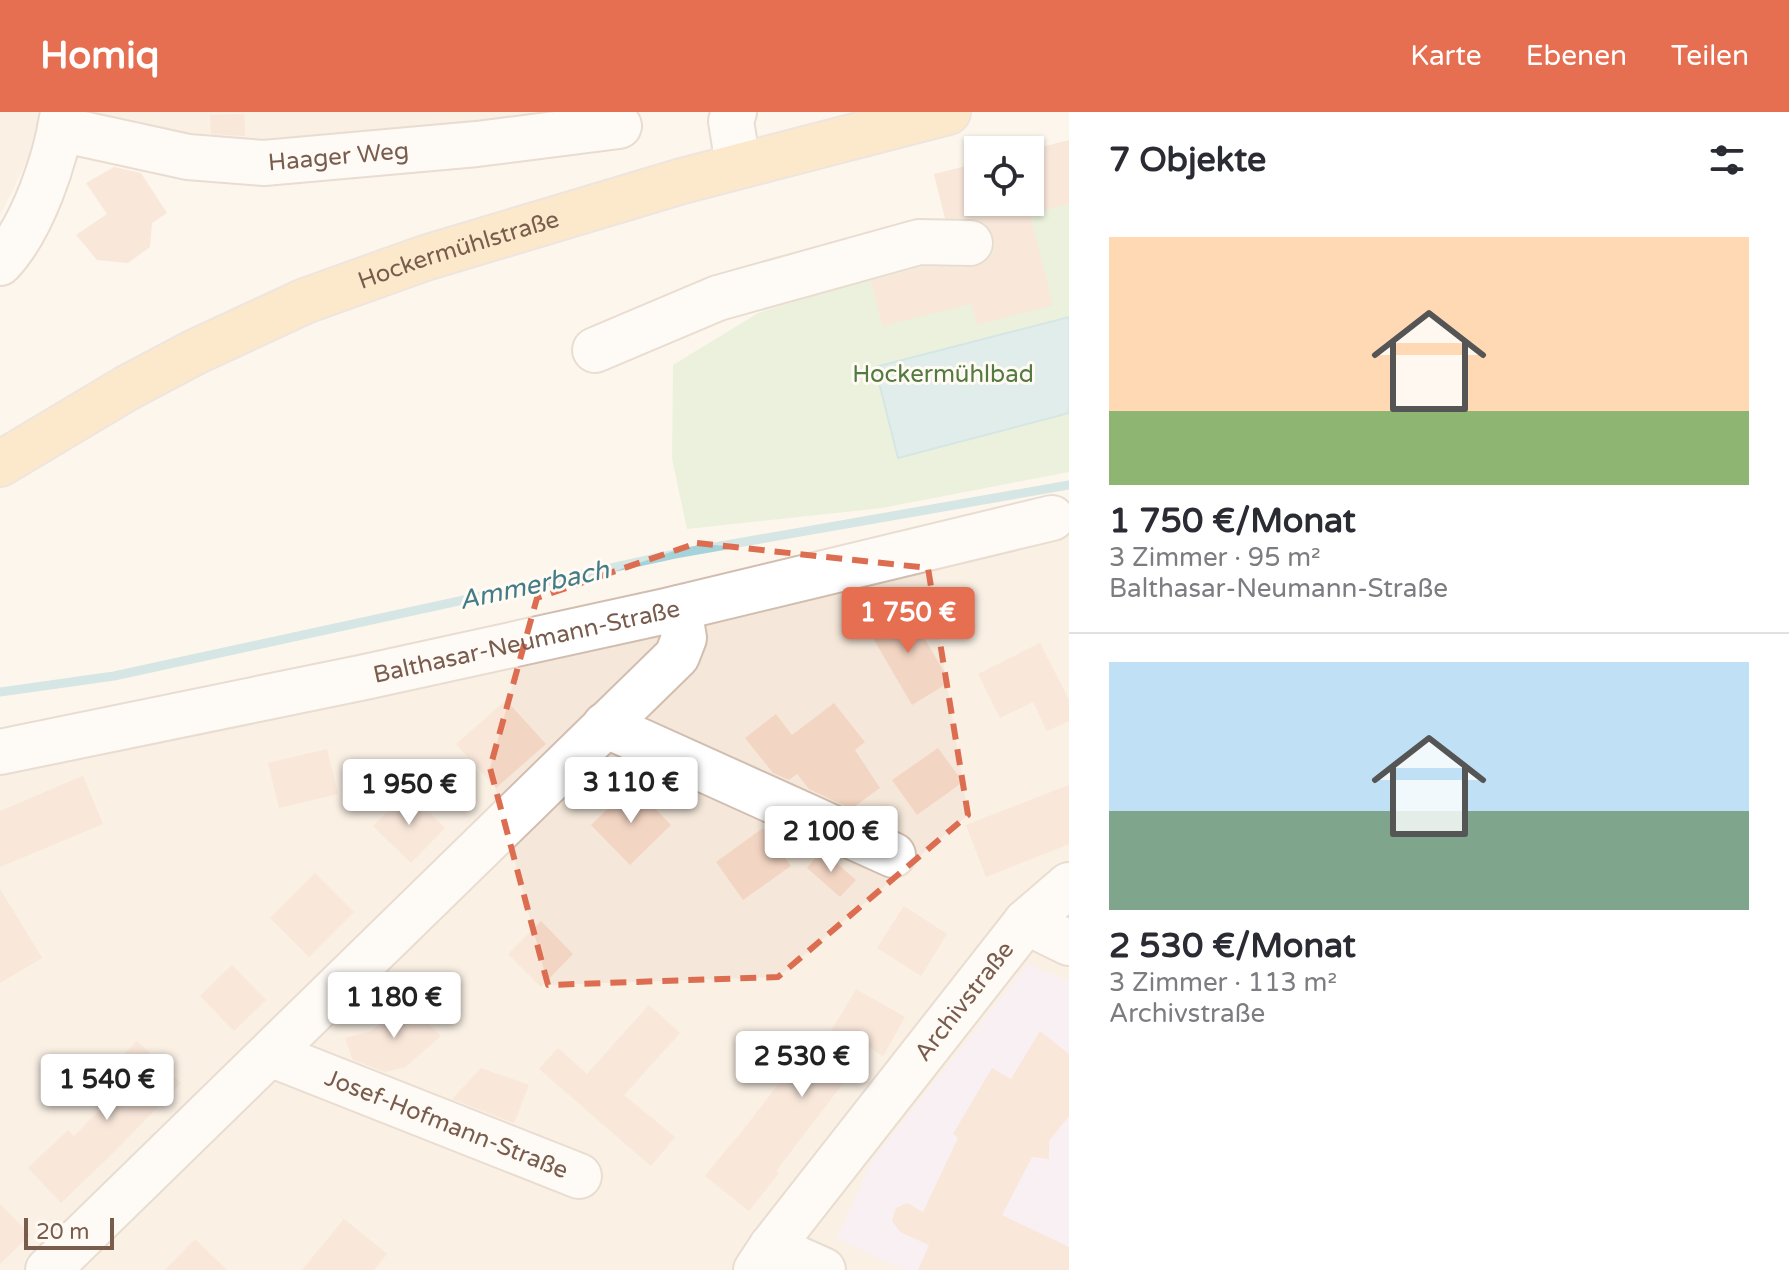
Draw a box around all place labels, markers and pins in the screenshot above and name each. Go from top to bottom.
pin: 1 750 € [834,587,982,655]
pin: 3 110 € [557,757,705,825]
pin: 1 950 € [335,759,483,827]
pin: 2 100 € [757,806,905,874]
pin: 1 180 € [320,972,468,1040]
pin: 2 530 € [728,1031,876,1099]
pin: 1 540 € [33,1054,181,1122]

